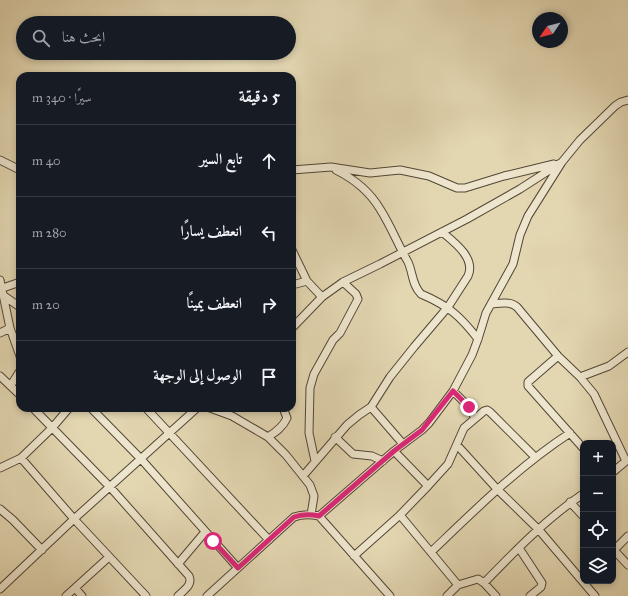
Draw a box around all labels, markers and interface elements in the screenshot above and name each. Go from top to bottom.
north arrow [532,12,568,48]
search box [16,16,296,60]
icon: search [30,27,52,49]
text: ابحث هنا [62,28,105,46]
text: 5 دقيقة [239,86,280,107]
text: سيرًا · 340 m [32,90,92,106]
text: تابع السير [200,150,242,168]
icon: ahead [258,150,280,172]
text: 40 m [32,153,61,169]
text: انعطف يسارًا [180,222,242,240]
icon: left [258,222,280,244]
text: 280 m [32,225,67,241]
text: انعطف يمينًا [187,294,242,312]
icon: right [258,294,280,316]
text: 20 m [32,297,60,313]
text: الوصول إلى الوجهة [153,366,242,384]
icon: arrive [258,366,280,388]
route end [460,398,478,416]
map controls [580,440,616,584]
button: + [580,440,616,476]
button: − [580,476,616,512]
button: locate [580,512,616,548]
route start [204,532,222,550]
button: layers [580,548,616,584]

